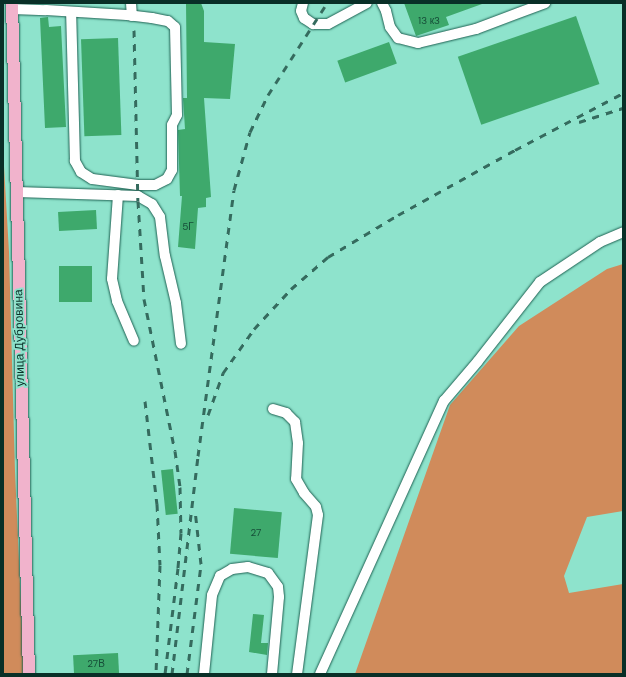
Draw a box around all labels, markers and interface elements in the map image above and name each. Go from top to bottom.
house number: 13 к3 [418,15,440,27]
house number: 5Г [182,221,194,233]
street label: улица Дубровина [12,289,28,387]
house number: 27 [251,527,261,539]
house number: 27В [87,658,105,670]

